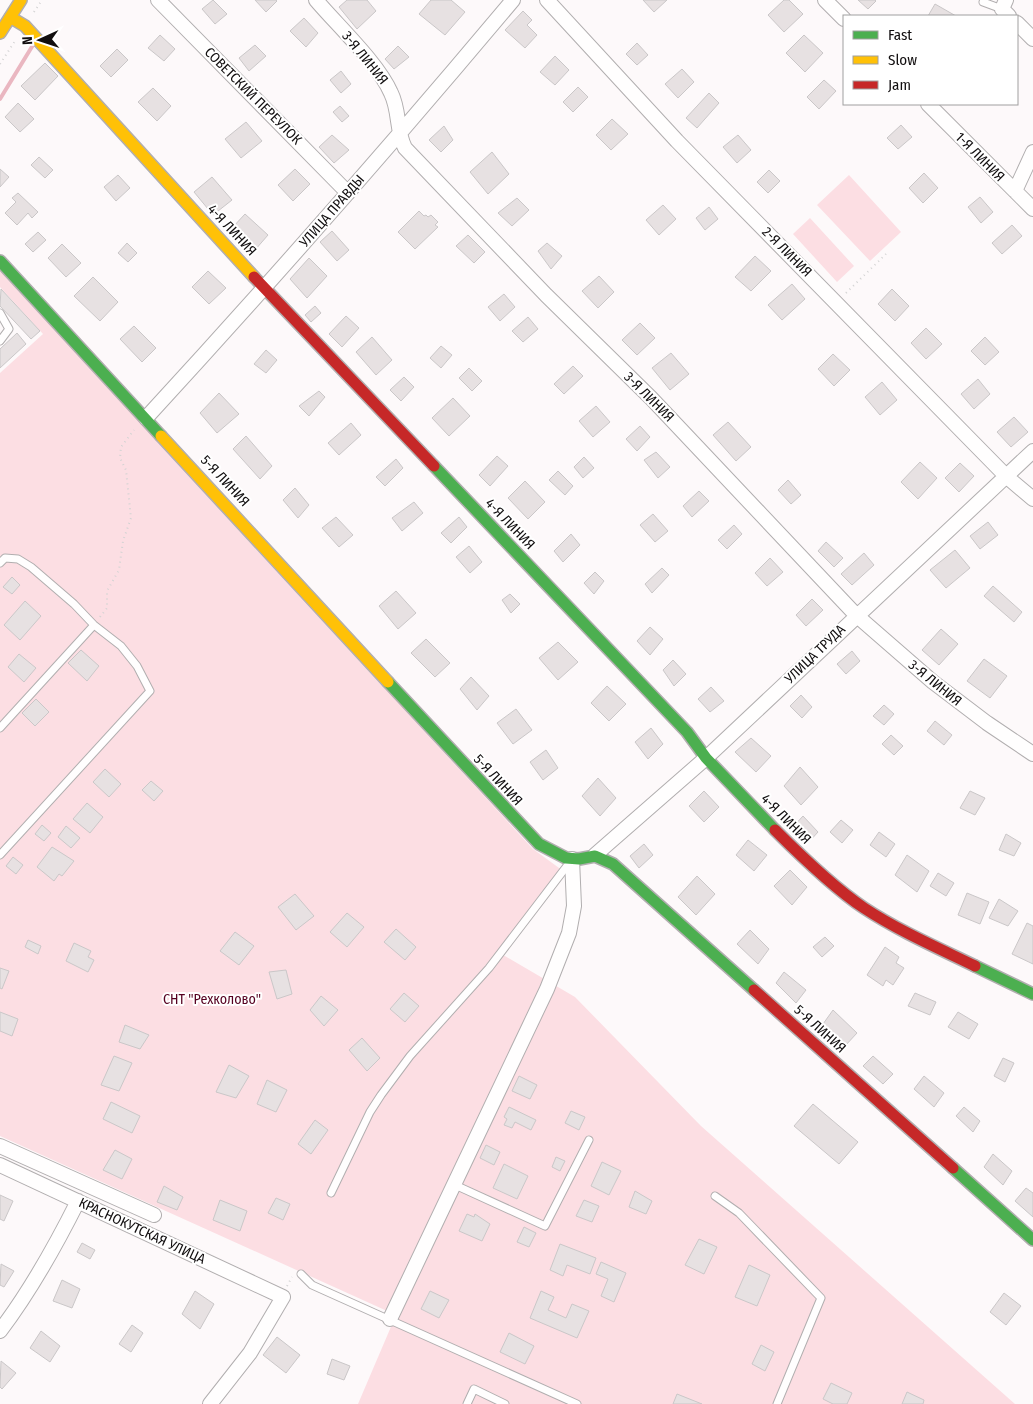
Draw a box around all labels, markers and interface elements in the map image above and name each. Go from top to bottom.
north arrow [15,15,65,65]
legend [843,15,1018,105]
text: Fast [888,26,912,44]
street label: 3-Я ЛИНИЯ [338,28,392,88]
text: N [19,36,36,45]
street label: СОВЕТСКИЙ ПЕРЕУЛОК [201,44,306,149]
text: Slow [888,51,917,69]
text: Jam [888,76,911,94]
street label: 1-Я ЛИНИЯ [952,129,1008,185]
street label: УЛИЦА ПРАВДЫ [295,171,368,251]
street label: 4-Я ЛИНИЯ [204,201,260,259]
street label: 2-Я ЛИНИЯ [759,224,815,280]
street label: 3-Я ЛИНИЯ [620,368,678,426]
street label: 5-Я ЛИНИЯ [197,452,253,510]
street label: 4-Я ЛИНИЯ [482,495,538,553]
street label: УЛИЦА ТРУДА [780,621,849,688]
street label: 3-Я ЛИНИЯ [905,656,965,710]
street label: 5-Я ЛИНИЯ [470,751,526,809]
street label: 4-Я ЛИНИЯ [757,790,815,848]
park label: СНТ "Рехколово" [163,991,261,1008]
street label: 5-Я ЛИНИЯ [791,1001,849,1057]
street label: КРАСНОКУТСКАЯ УЛИЦА [76,1194,209,1268]

